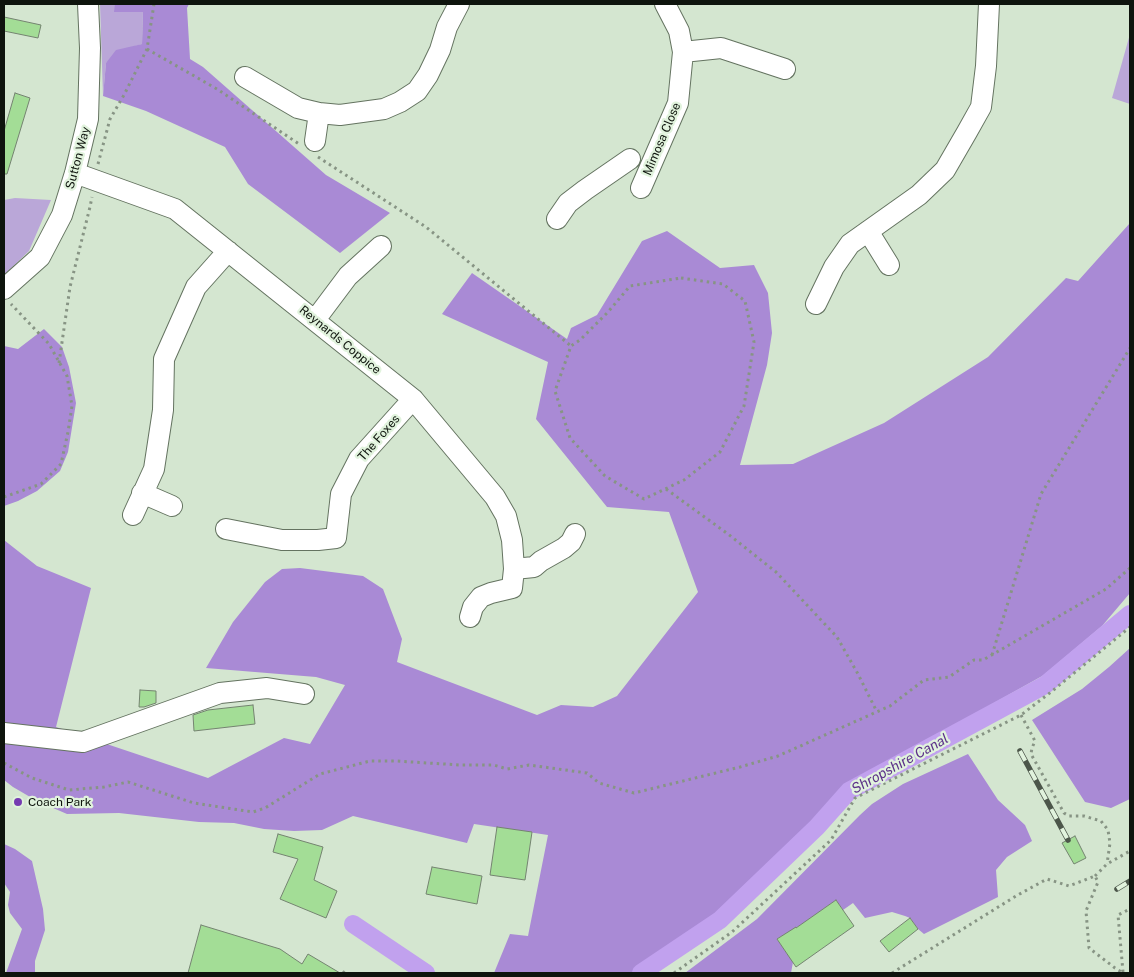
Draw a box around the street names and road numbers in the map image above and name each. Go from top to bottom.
street label: Mimosa Close [640,100,684,178]
street label: Sutton Way [63,125,93,191]
street label: Reynards Coppice [296,303,384,377]
street label: The Foxes [355,412,403,464]

